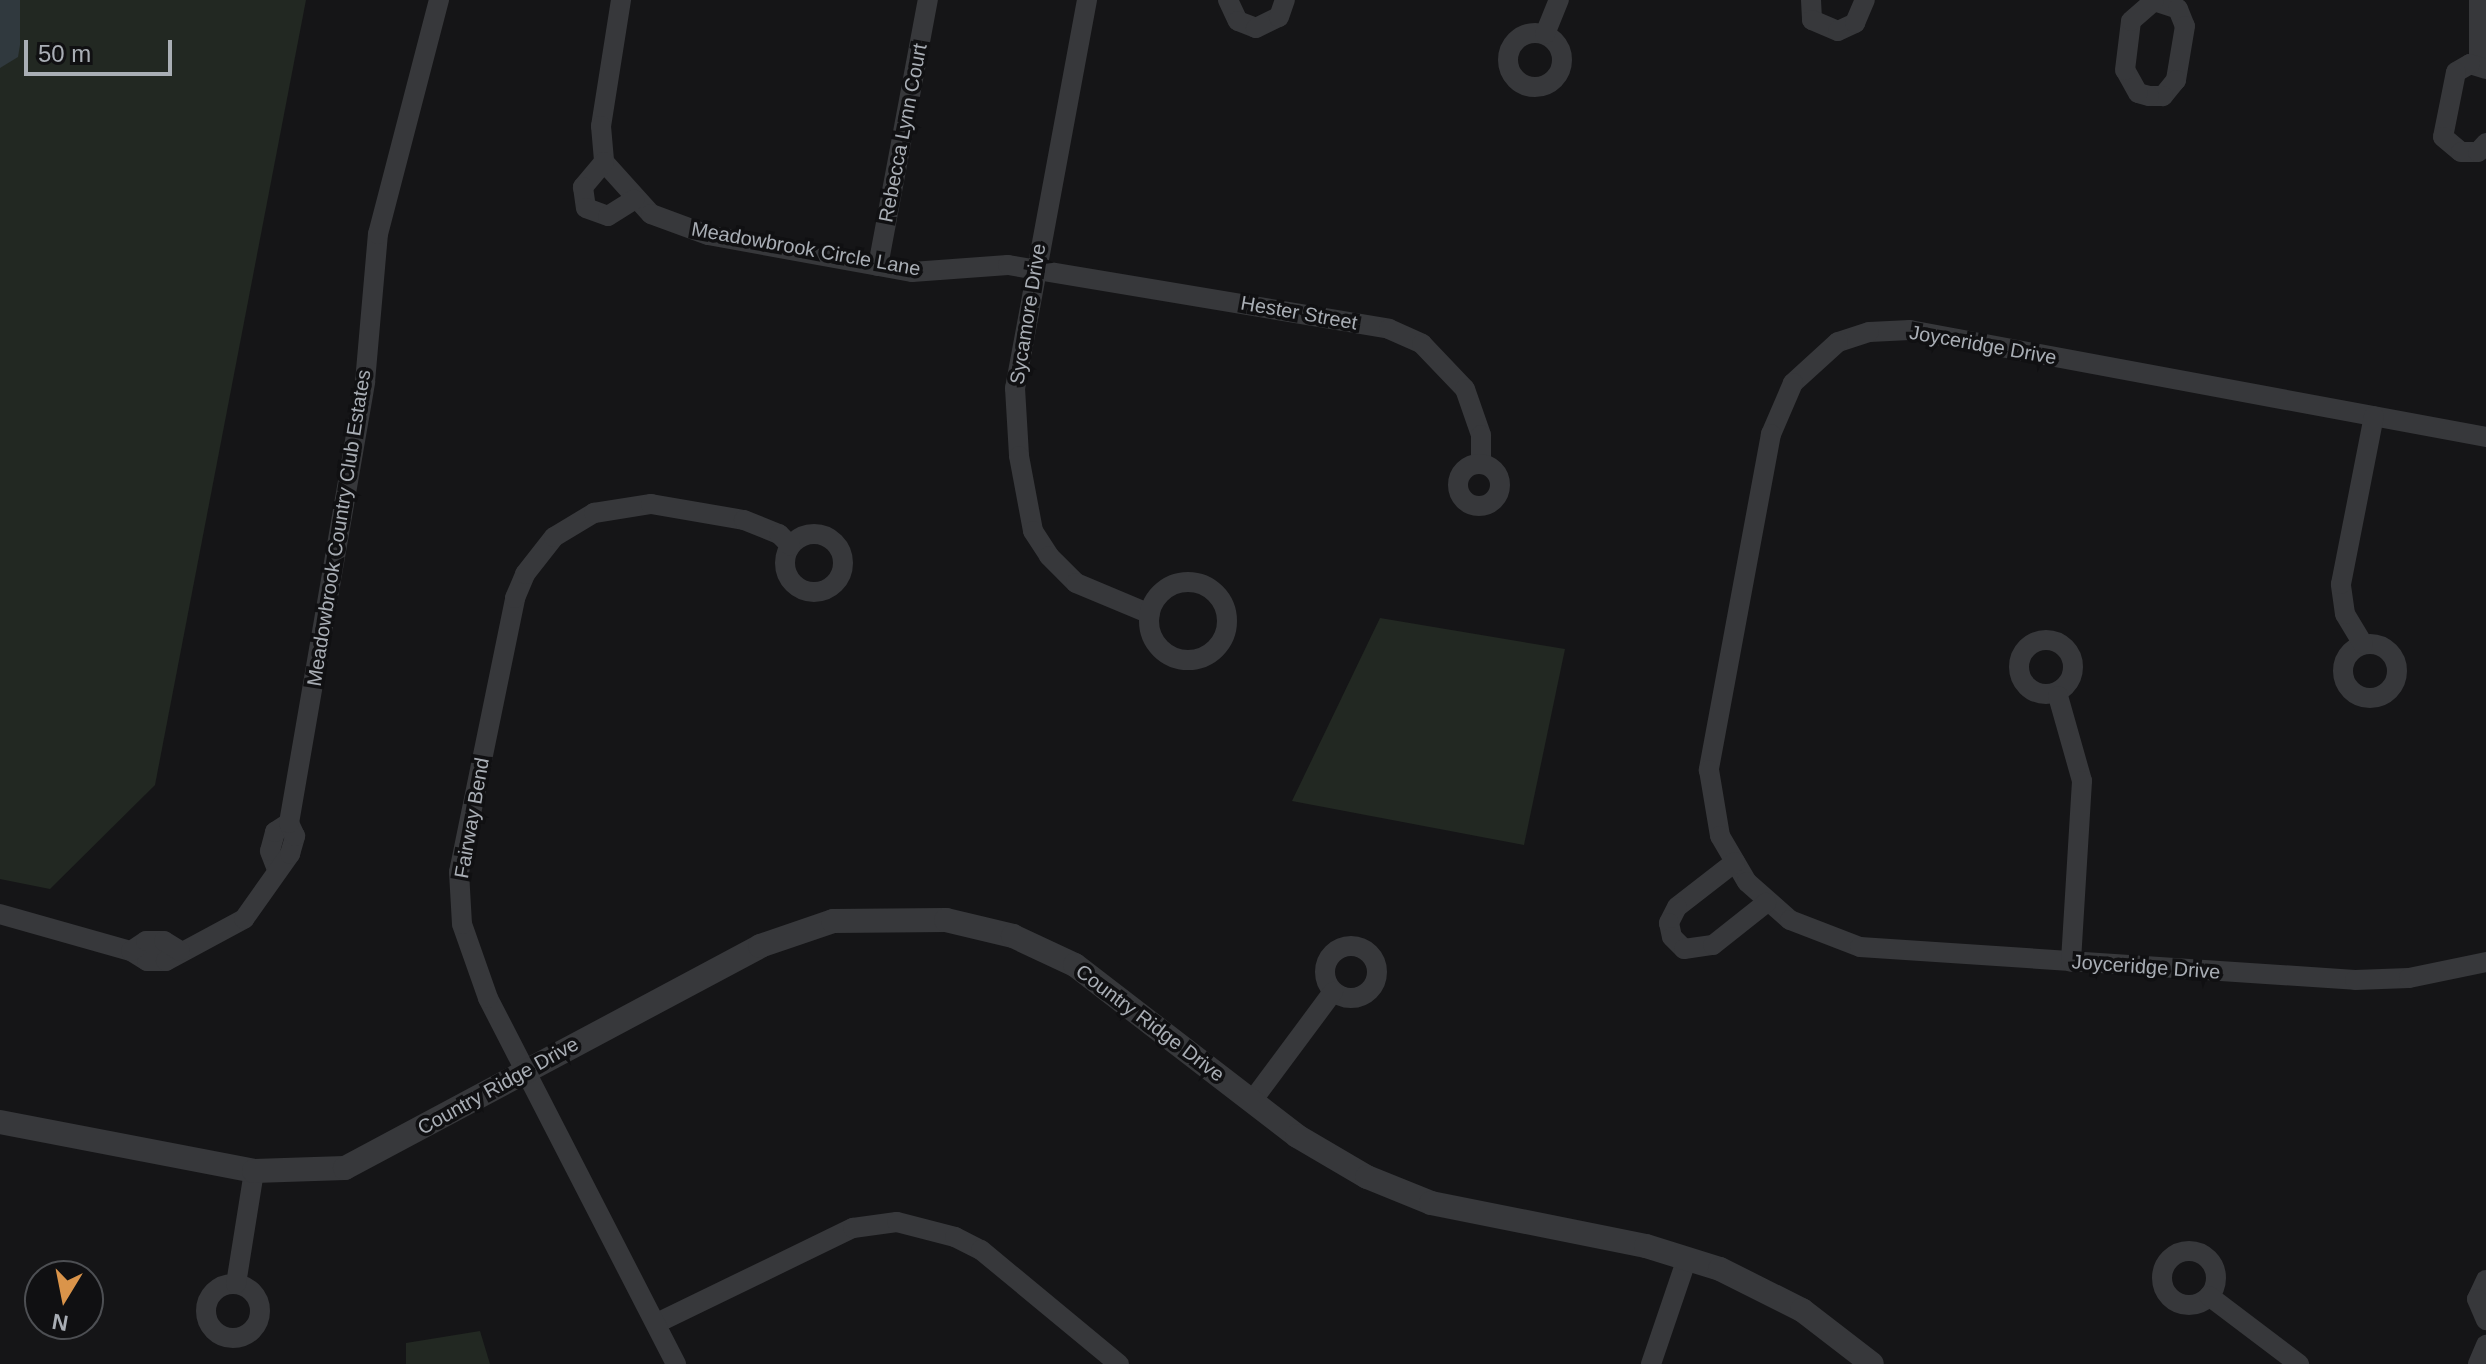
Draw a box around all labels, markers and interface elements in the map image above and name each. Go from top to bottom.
scale bar [28,24,176,74]
text: 50 m [38,40,91,67]
street label: Rebecca Lynn Court [874,42,932,224]
street label: Meadowbrook Circle Lane [690,217,922,281]
street label: Sycamore Drive [1005,242,1051,386]
street label: Hester Street [1239,291,1359,335]
street label: Joyceridge Drive [1908,320,2058,370]
street label: Meadowbrook Country Club Estates [302,368,376,688]
street label: Fairway Bend [450,756,494,880]
street label: Joyceridge Drive [2071,950,2221,984]
street label: Country Ridge Drive [1071,959,1229,1087]
street label: Country Ridge Drive [413,1032,583,1140]
north arrow [24,1260,104,1340]
text: N [50,1308,70,1336]

